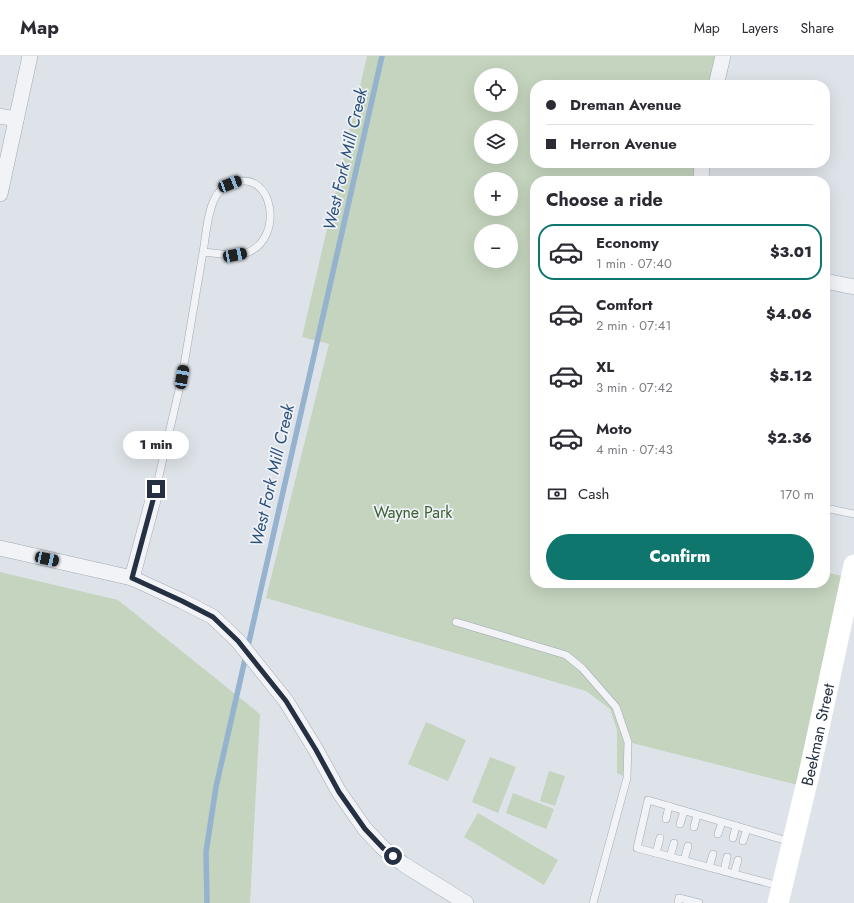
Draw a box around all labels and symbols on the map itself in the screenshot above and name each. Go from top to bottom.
water label: West Fork Mill Creek [317,85,373,232]
car [217,174,243,194]
car [222,247,248,263]
car [174,364,190,390]
water label: West Fork Mill Creek [244,401,300,548]
callout: 1 min [123,431,189,459]
route end [147,480,165,498]
park label: Wayne Park [374,501,453,524]
car [34,551,60,567]
street label: Beekman Street [796,681,840,788]
route start [384,847,402,865]

